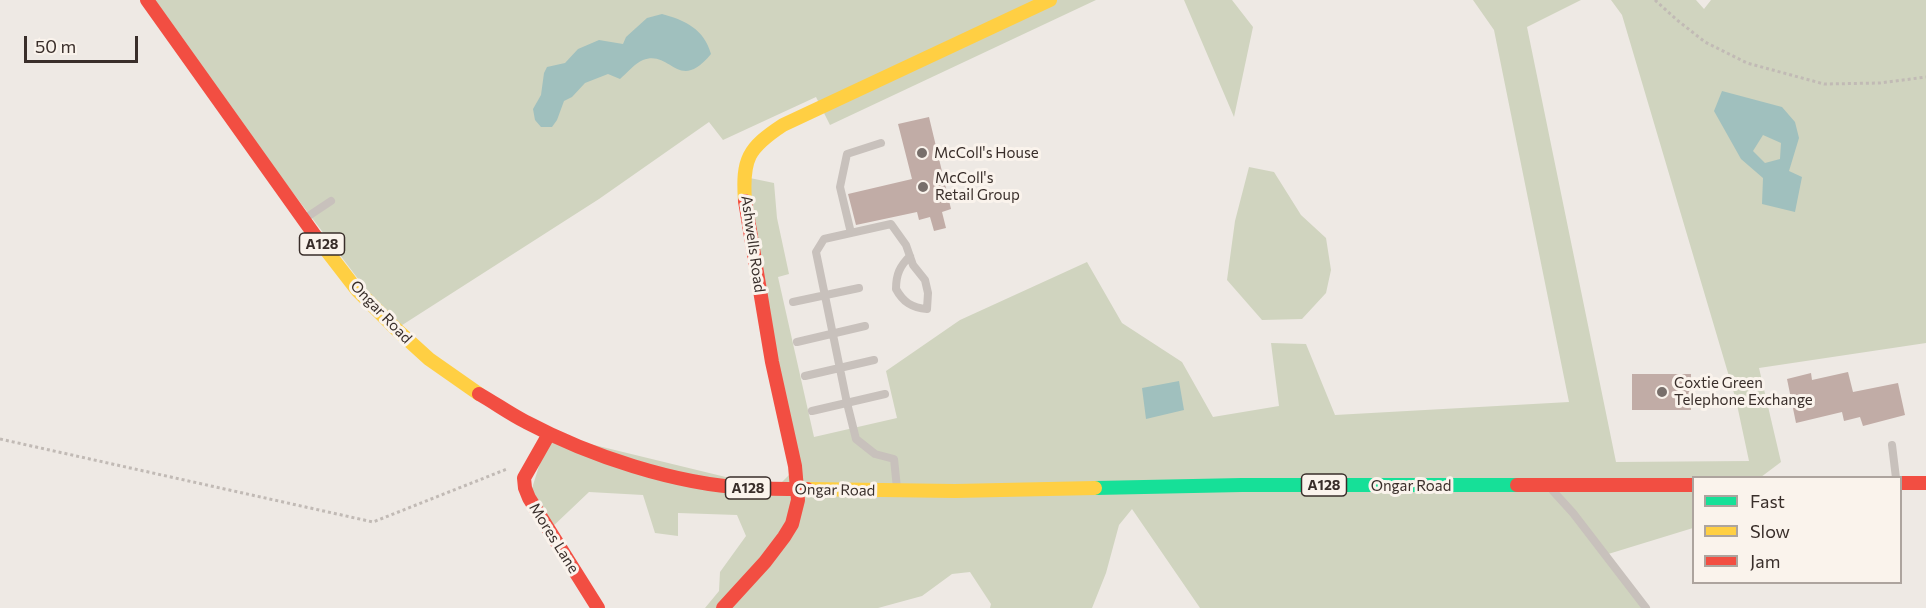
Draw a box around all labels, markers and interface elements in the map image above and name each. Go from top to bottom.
scale bar [27,24,141,62]
text: 50 m [35,35,76,57]
place label: McColl's House [934,144,1039,162]
marker: McColl's House [915,146,929,160]
place label: McColl's Retail Group [935,169,1020,204]
marker: McColl's Retail Group [916,180,930,194]
street label: Ashwells Road [737,194,769,294]
road number: A128 [300,233,344,255]
street label: Ongar Road [347,277,415,347]
place label: Coxtie Green Telephone Exchange [1674,374,1813,409]
marker: Coxtie Green Telephone Exchange [1655,385,1669,399]
road number: A128 [1302,474,1346,496]
legend [1692,476,1902,584]
road number: A128 [726,477,771,499]
street label: Ongar Road [1371,477,1451,495]
street label: Ongar Road [795,480,875,500]
text: Fast [1750,490,1785,512]
street label: Mores Lane [525,499,583,577]
text: Slow [1750,520,1790,542]
text: Jam [1750,550,1780,572]

